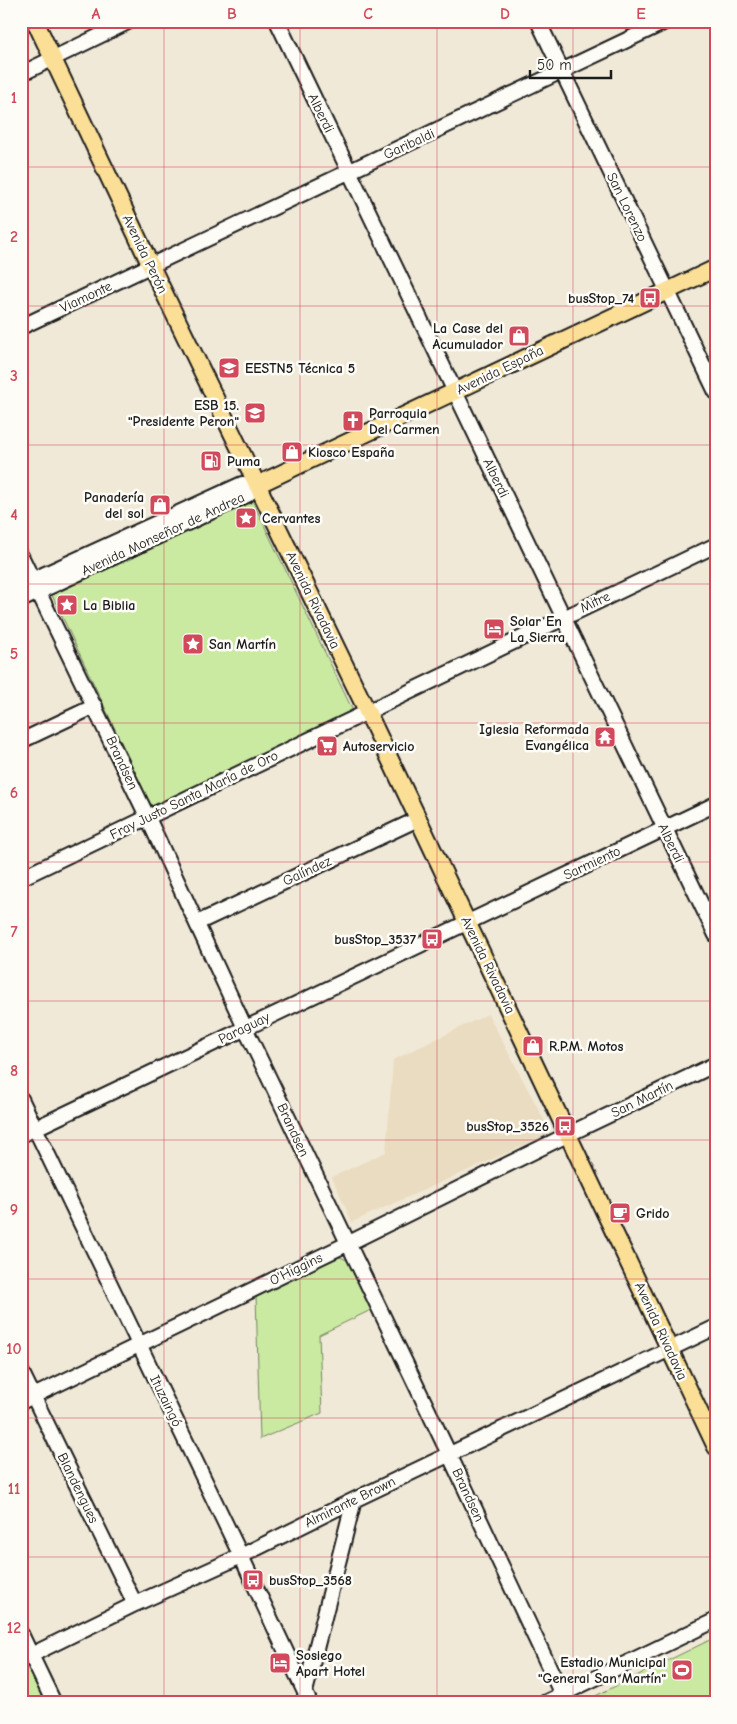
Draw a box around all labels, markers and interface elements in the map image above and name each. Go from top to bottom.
text: A [92,5,101,23]
text: B [227,5,237,23]
text: C [363,5,373,23]
text: D [500,5,510,23]
text: E [636,5,646,23]
scale bar [530,48,611,80]
text: 50 m [537,56,572,74]
text: 1 [11,89,17,107]
street label: Alberdi [304,91,338,135]
street label: Garibaldi [381,125,437,163]
street label: San Lorenzo [603,170,651,244]
street label: Avenida Perón [119,212,171,296]
text: 2 [10,228,18,246]
street label: Viamonte [57,278,115,316]
bus stop icon: busStop_74 [638,286,662,310]
place label: busStop_74 [568,290,634,307]
place label: La Case del Acumulador [432,320,503,353]
shop icon: La Case del Acumulador [507,324,531,348]
street label: Avenida España [454,342,546,398]
school or university icon: EESTN5 Técnica 5 [217,356,241,380]
place label: EESTN5 Técnica 5 [245,360,355,377]
text: 3 [10,367,18,385]
place label: ESB 15. "Presidente Peron" [128,397,239,430]
school or university icon: ESB 15. "Presidente Peron" [243,401,267,425]
place label: Parroquia Del Carmen [369,405,440,438]
church icon: Parroquia Del Carmen [341,409,365,433]
shop icon: Kiosco España [280,440,304,464]
place label: Kiosco España [308,444,395,461]
fuel station icon: Puma [199,449,223,473]
place label: Puma [227,453,260,470]
street label: Alberdi [479,456,513,500]
street label: Avenida Monseñor de Andrea [79,489,247,579]
place label: Panadería del sol [84,489,144,522]
shop icon: Panadería del sol [148,493,172,517]
text: 4 [10,506,18,524]
place icon: Cervantes [234,506,258,530]
place label: Cervantes [262,510,320,527]
street label: Avenida Rivadavia [282,549,344,651]
street label: Mitre [577,588,613,616]
place icon: La Biblia [55,593,79,617]
place label: La Biblia [83,597,135,614]
place label: Solar En La Sierra [510,613,565,646]
hotel icon: Solar En La Sierra [482,617,506,641]
place icon: San Martín [181,632,205,656]
place label: San Martín [209,636,276,653]
text: 5 [10,645,18,663]
place label: Iglesia Reformada Evangélica [479,721,589,754]
temple icon: Iglesia Reformada Evangélica [593,725,617,749]
street label: Brandsen [102,734,142,792]
supermarket icon: Autoservicio [315,734,339,758]
place label: Autoservicio [343,738,415,755]
street label: Fray Justo Santa María de Oro [107,747,281,843]
text: 6 [10,784,18,802]
street label: Alberdi [654,821,688,865]
street label: Sarmiento [561,842,623,884]
street label: Galíndez [280,852,334,890]
street label: Avenida Rivadavia [457,914,519,1016]
text: 7 [10,923,18,941]
bus stop icon: busStop_3537 [420,927,444,951]
place label: busStop_3537 [334,931,417,948]
street label: Paraguay [216,1008,273,1048]
shop icon: R.P.M. Motos [521,1034,545,1058]
place label: R.P.M. Motos [549,1038,623,1055]
text: 8 [10,1062,18,1080]
street label: San Martín [608,1077,676,1121]
street label: Brandsen [273,1101,313,1159]
bus stop icon: busStop_3526 [553,1114,577,1138]
place label: busStop_3526 [466,1118,549,1135]
text: 9 [10,1201,18,1219]
cafe icon: Grido [608,1201,632,1225]
place label: Grido [636,1205,669,1222]
street label: O'Higgins [267,1249,325,1289]
street label: Avenida Rivadavia [631,1279,691,1383]
text: 10 [6,1340,22,1358]
street label: Ituzaingó [146,1372,186,1430]
street label: Blandengues [54,1450,102,1526]
street label: Brandsen [448,1466,488,1524]
street label: Almirante Brown [302,1473,398,1531]
text: 11 [8,1480,20,1498]
bus stop icon: busStop_3568 [241,1568,265,1592]
place label: busStop_3568 [269,1572,352,1589]
text: 12 [7,1619,21,1637]
place label: Sosiego Apart Hotel [296,1647,365,1680]
hotel icon: Sosiego Apart Hotel [268,1651,292,1675]
place label: Estadio Municipal "General San Martín" [538,1654,666,1687]
sports icon: Estadio Municipal "General San Martín" [670,1658,694,1682]

